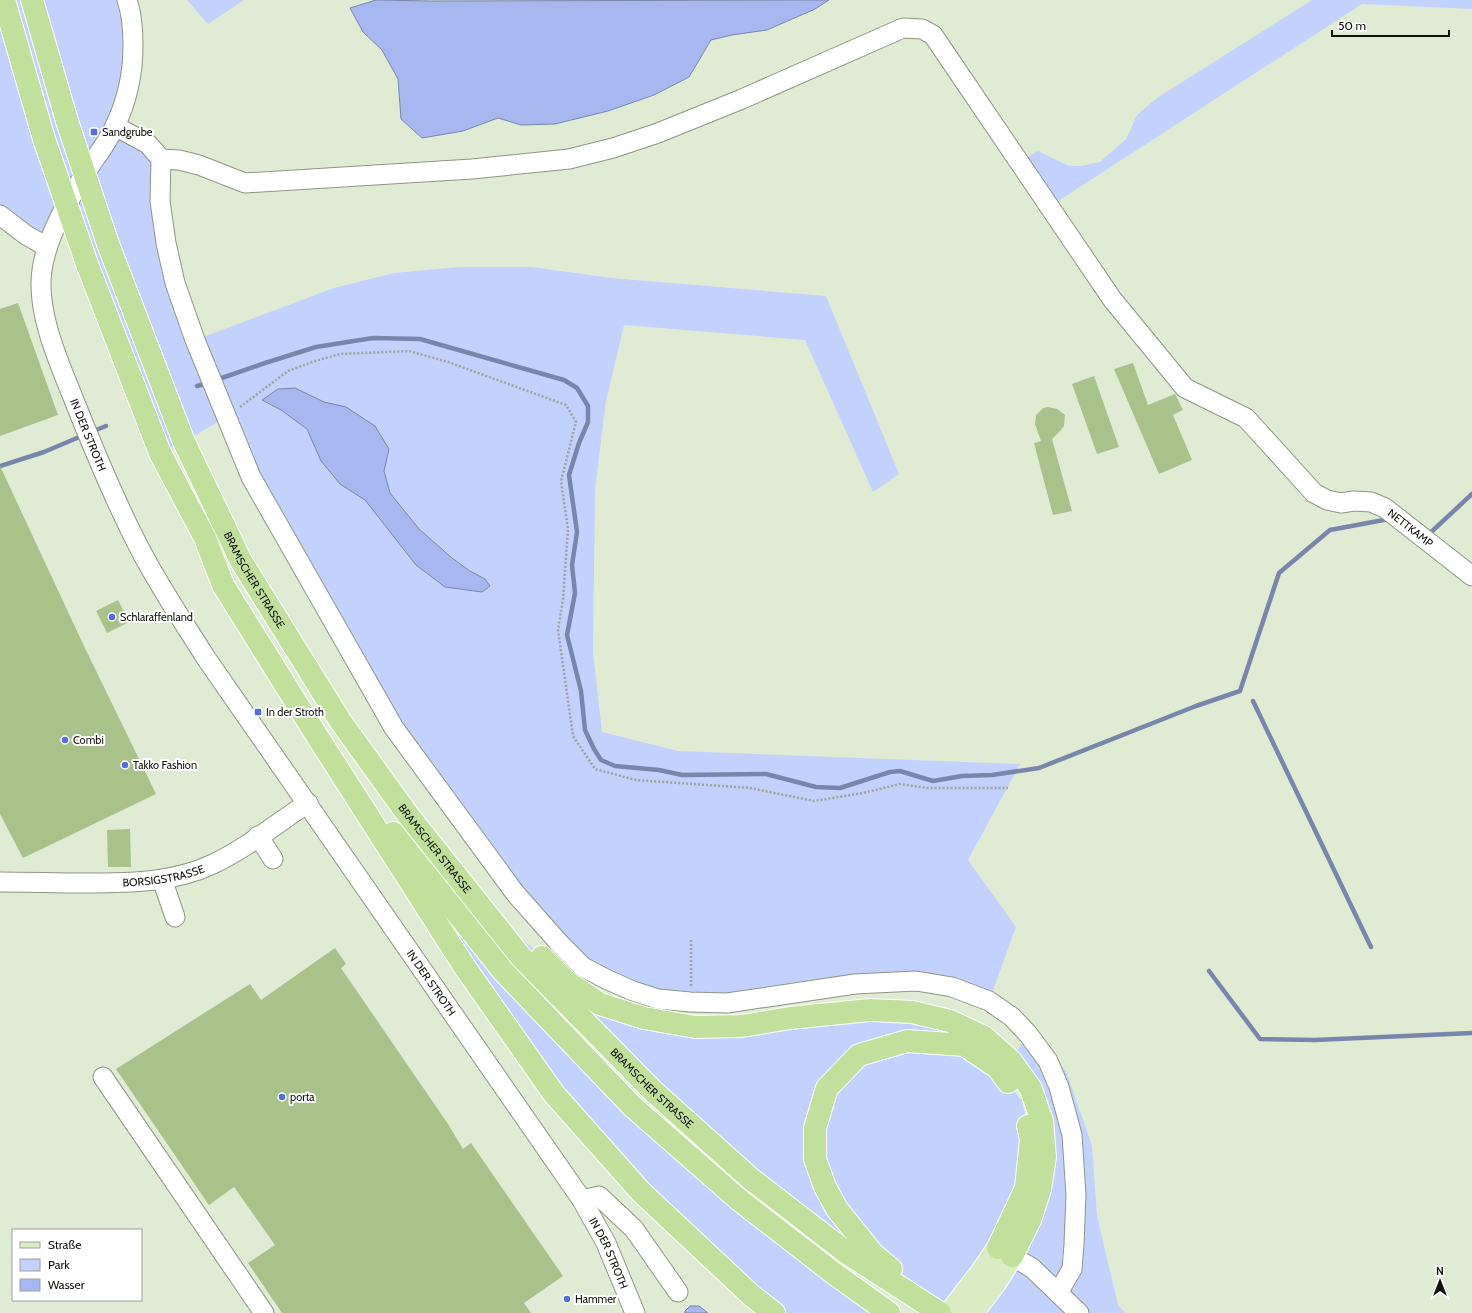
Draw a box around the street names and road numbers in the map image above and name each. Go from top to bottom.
street label: IN DER STROTH [67,397,109,473]
street label: NETTKAMP [1385,506,1437,550]
street label: BRAMSCHER STRASSE [221,529,288,631]
street label: BRAMSCHER STRASSE [395,801,474,896]
street label: BORSIGSTRASSE [122,861,206,890]
street label: IN DER STROTH [404,947,459,1018]
street label: BRAMSCHER STRASSE [608,1045,697,1131]
street label: IN DER STROTH [586,1215,631,1291]

